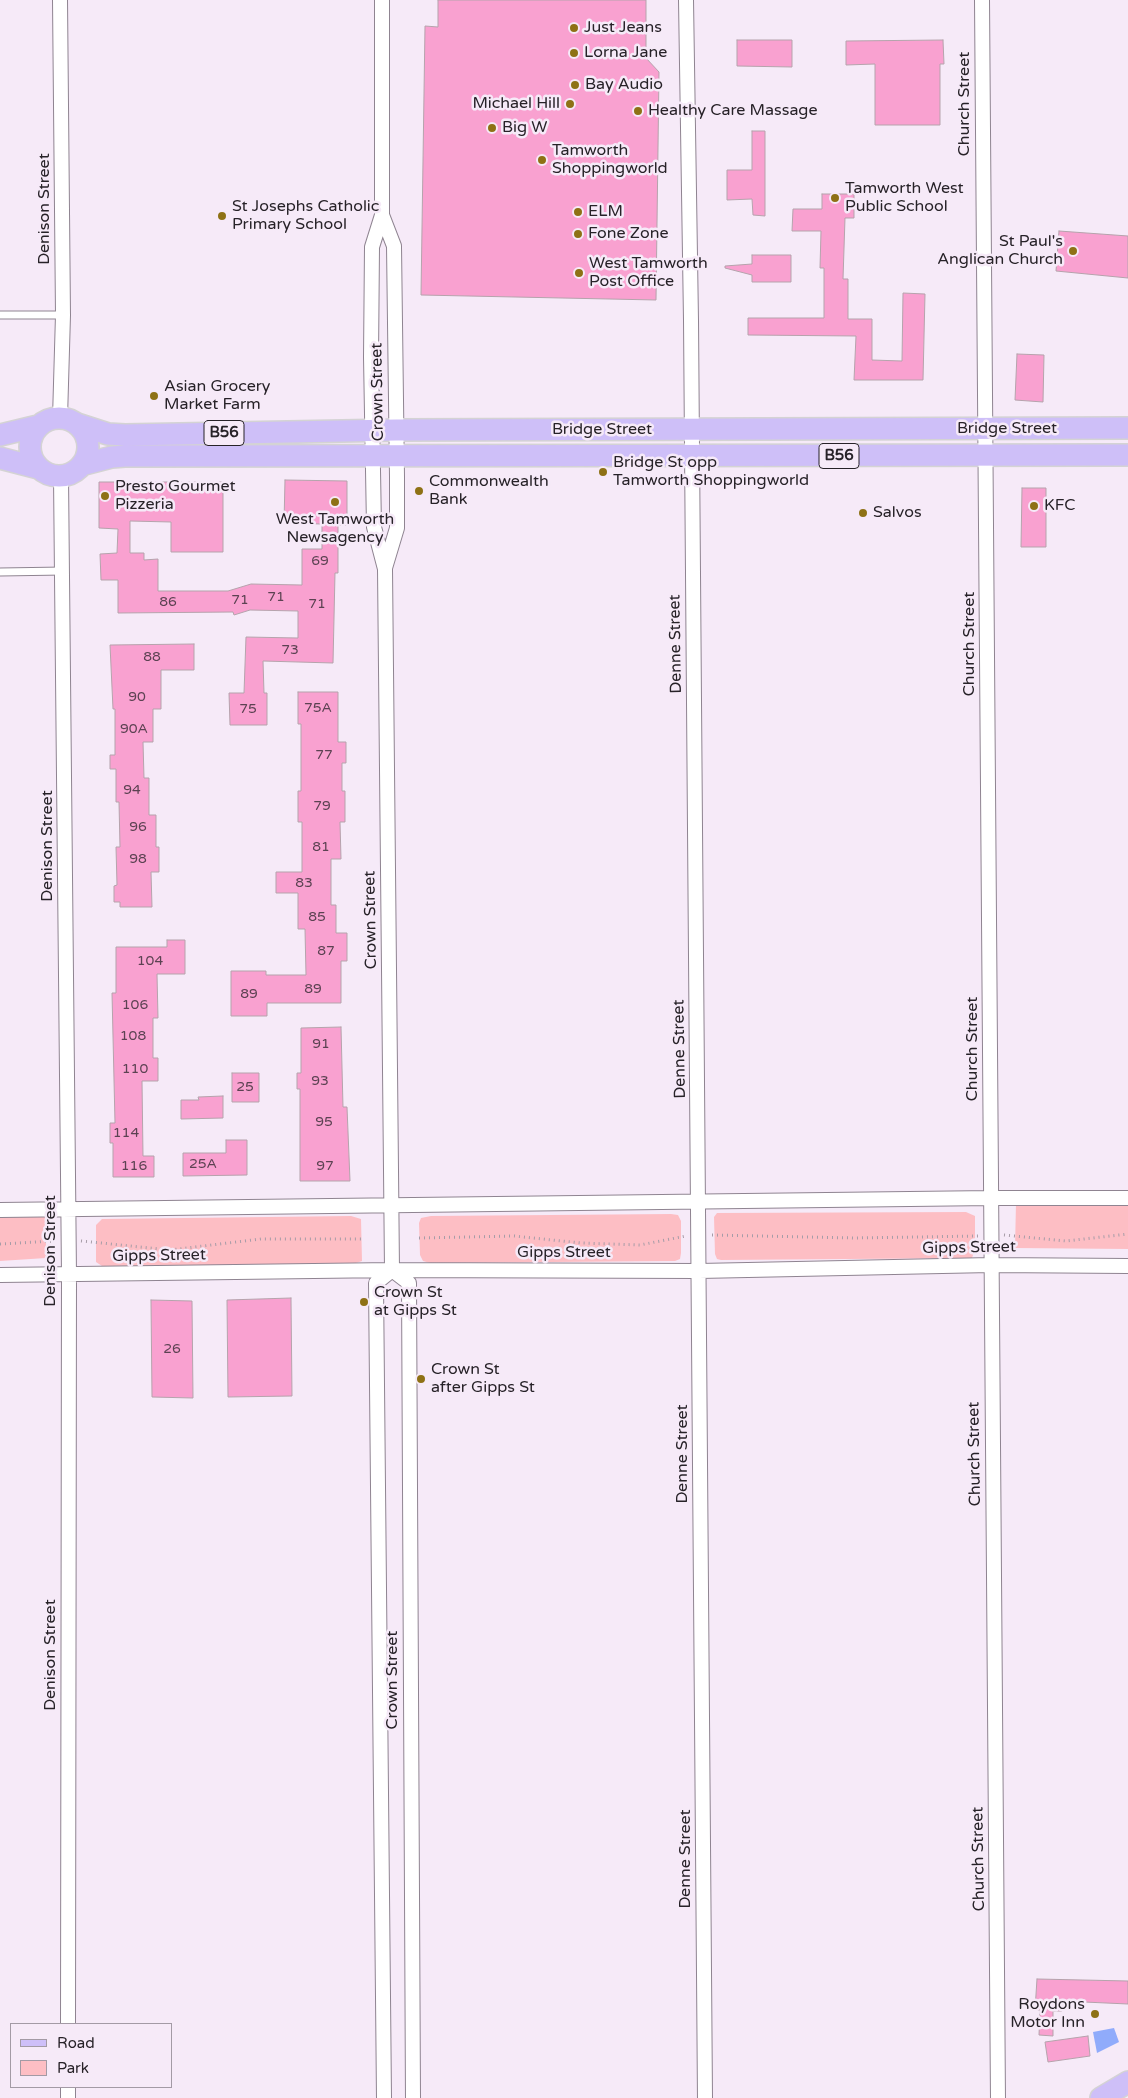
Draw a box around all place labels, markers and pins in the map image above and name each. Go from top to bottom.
place label: Just Jeans [584,18,662,38]
marker: Just Jeans [568,22,580,34]
place label: Lorna Jane [584,43,667,63]
marker: Lorna Jane [568,47,580,59]
place label: Bay Audio [585,75,663,95]
marker: Bay Audio [569,79,581,91]
place label: Michael Hill [472,94,560,114]
marker: Michael Hill [564,98,576,110]
place label: Healthy Care Massage [648,101,818,121]
marker: Healthy Care Massage [632,105,644,117]
place label: Big W [502,118,547,138]
marker: Big W [486,122,498,134]
place label: Tamworth Shoppingworld [552,141,668,179]
marker: Tamworth Shoppingworld [536,154,548,166]
place label: Tamworth West Public School [845,179,964,217]
marker: Tamworth West Public School [829,192,841,204]
place label: St Josephs Catholic Primary School [232,197,379,235]
place label: ELM [588,202,623,222]
marker: ELM [572,206,584,218]
marker: St Josephs Catholic Primary School [216,210,228,222]
place label: Fone Zone [588,224,669,244]
marker: Fone Zone [572,228,584,240]
place label: St Paul's Anglican Church [937,232,1063,270]
marker: St Paul's Anglican Church [1067,245,1079,257]
place label: West Tamworth Post Office [589,254,708,292]
marker: West Tamworth Post Office [573,267,585,279]
place label: Asian Grocery Market Farm [164,377,270,415]
marker: Asian Grocery Market Farm [148,390,160,402]
place label: Bridge St opp Tamworth Shoppingworld [613,453,809,491]
marker: Bridge St opp Tamworth Shoppingworld [597,466,609,478]
place label: Commonwealth Bank [429,472,549,510]
place label: Presto Gourmet Pizzeria [115,477,236,515]
marker: Commonwealth Bank [413,485,425,497]
marker: Presto Gourmet Pizzeria [99,490,111,502]
marker: West Tamworth Newsagency [329,496,341,508]
place label: KFC [1044,496,1075,516]
marker: KFC [1028,500,1040,512]
place label: Salvos [873,503,922,523]
marker: Salvos [857,507,869,519]
place label: West Tamworth Newsagency [276,510,394,548]
place label: Crown St at Gipps St [374,1283,457,1321]
marker: Crown St at Gipps St [358,1296,370,1308]
place label: Crown St after Gipps St [431,1360,535,1398]
marker: Crown St after Gipps St [415,1373,427,1385]
place label: Roydons Motor Inn [1010,1995,1085,2033]
marker: Roydons Motor Inn [1089,2008,1101,2020]

